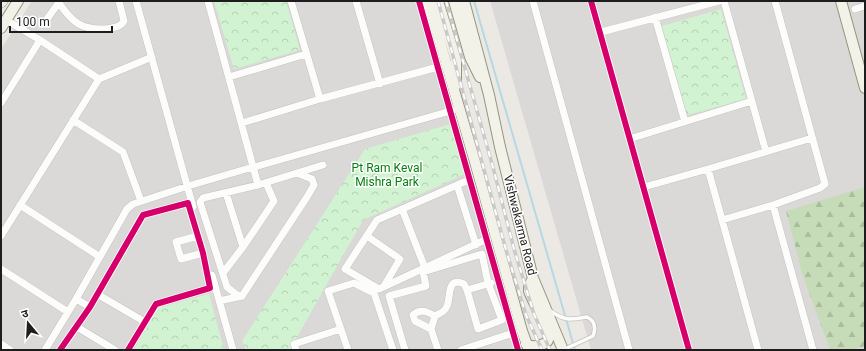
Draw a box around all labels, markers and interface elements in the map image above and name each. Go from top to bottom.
scale bar [10,8,112,34]
text: 100 m [16,15,50,29]
park label: Pt Ram Keval Mishra Park [352,161,422,189]
street label: Vishwakarma Road [501,173,539,277]
north arrow [8,303,48,343]
text: उ [20,307,31,321]

